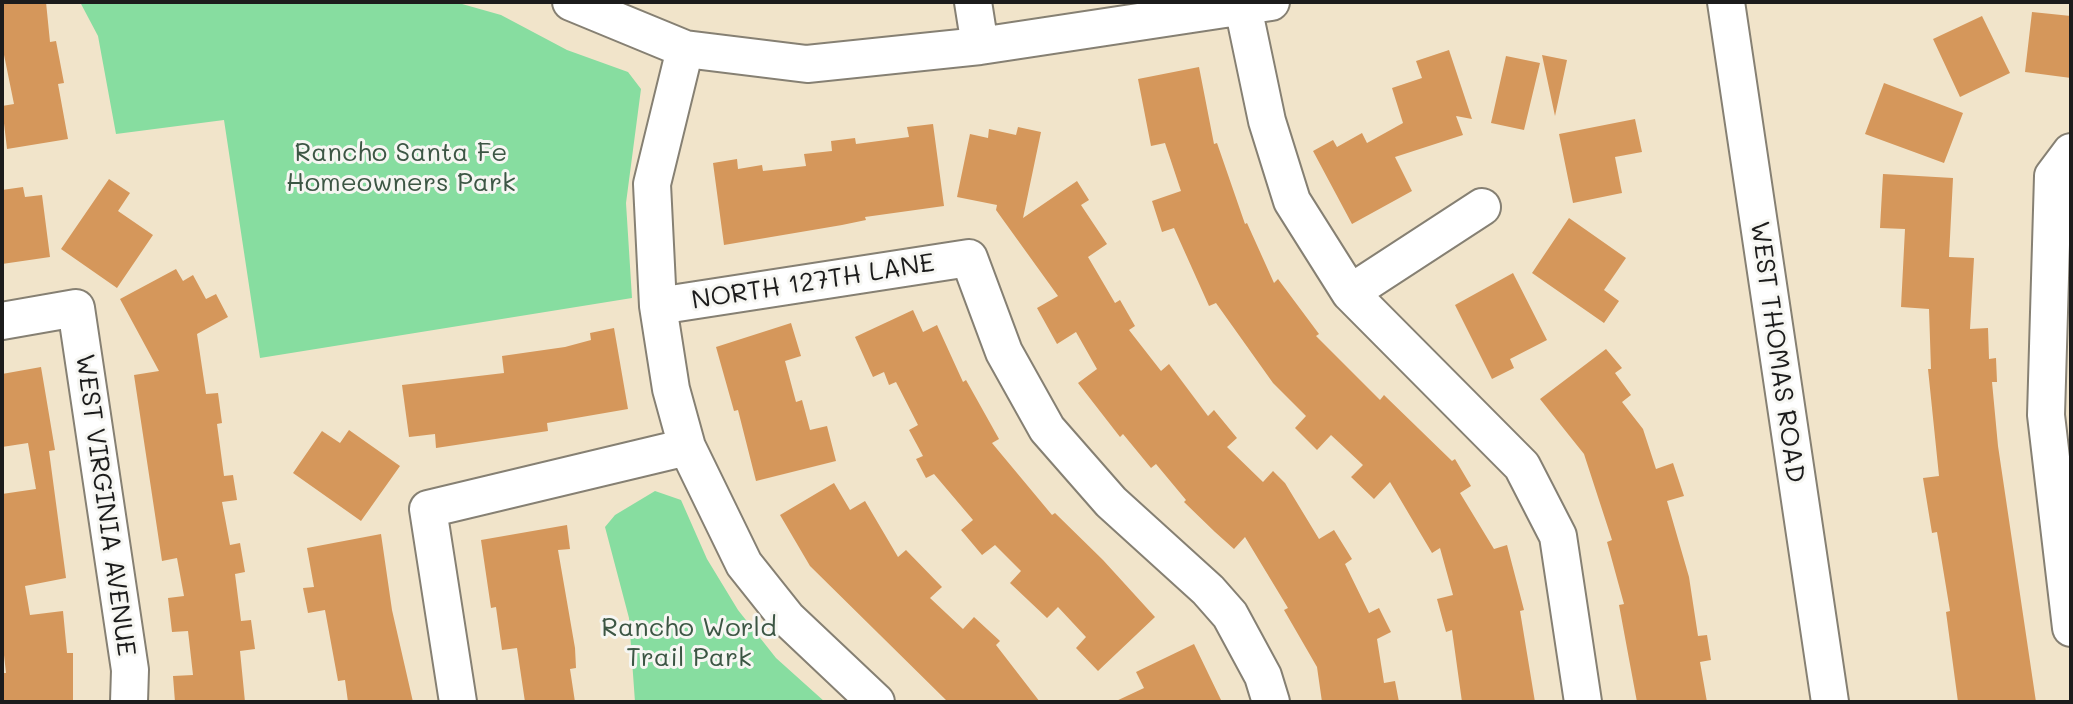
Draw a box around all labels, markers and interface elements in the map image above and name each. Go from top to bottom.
park label: Rancho Santa Fe Homeowners Park [286,137,516,198]
street label: WEST THOMAS ROAD [1743,219,1811,485]
street label: NORTH 127TH LANE [689,247,937,317]
street label: WEST VIRGINIA AVENUE [68,352,142,658]
park label: Rancho World Trail Park [601,612,777,674]

